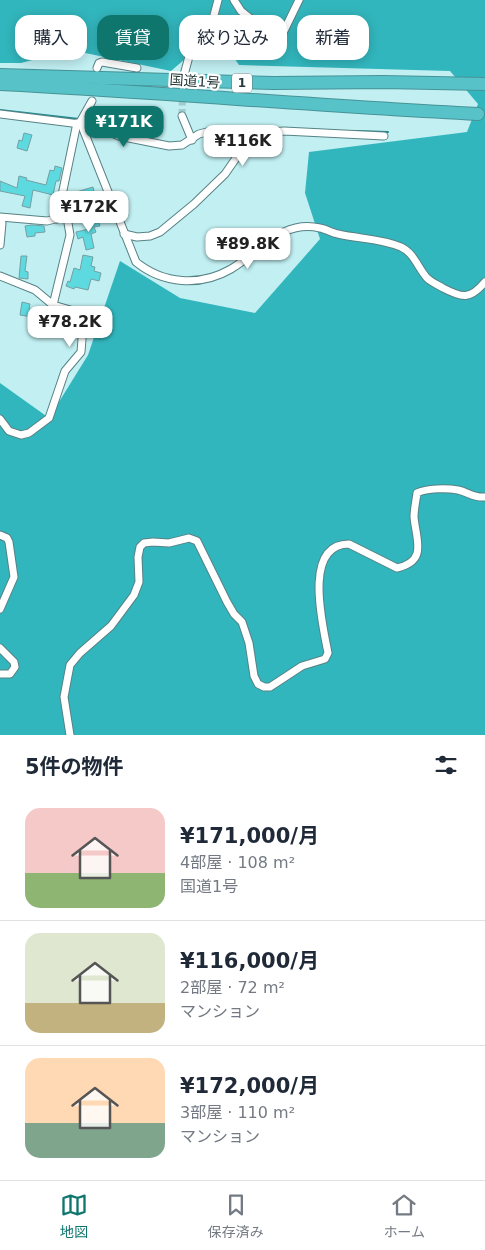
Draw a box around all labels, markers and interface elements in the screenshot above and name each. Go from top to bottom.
chip: 購入 [15,15,87,60]
chip: 賃貸 [97,15,169,60]
chip: 絞り込み [179,15,287,60]
chip: 新着 [297,15,369,60]
street label: 国道1号 [169,71,221,91]
road number: 1 [232,74,252,92]
pin: ¥171K [89,106,159,148]
text: ¥171K [96,112,152,131]
pin: ¥116K [208,124,278,167]
text: ¥116K [215,131,271,150]
pin: ¥172K [54,190,124,233]
text: ¥172K [61,197,117,216]
pin: ¥89.8K [207,228,289,270]
text: ¥89.8K [216,234,280,253]
pin: ¥78.2K [29,306,111,348]
text: ¥78.2K [38,312,102,331]
icon: filters [432,751,460,779]
text: 5件の物件 [25,755,124,779]
text: ¥171,000/月 [180,824,319,848]
icon: home [65,828,125,888]
text: 4部屋 · 108 m² [180,853,295,872]
text: 国道1号 [180,877,238,896]
text: ¥116,000/月 [180,949,319,973]
icon: home [65,953,125,1013]
text: 2部屋 · 72 m² [180,978,285,997]
text: マンション [180,1002,260,1021]
text: ¥172,000/月 [180,1074,319,1098]
icon: home [65,1078,125,1138]
text: 3部屋 · 110 m² [180,1103,295,1122]
text: マンション [180,1127,260,1146]
tab: 地図 [60,1191,88,1241]
tab: 保存済み [208,1191,264,1241]
tab: ホーム [383,1191,425,1241]

